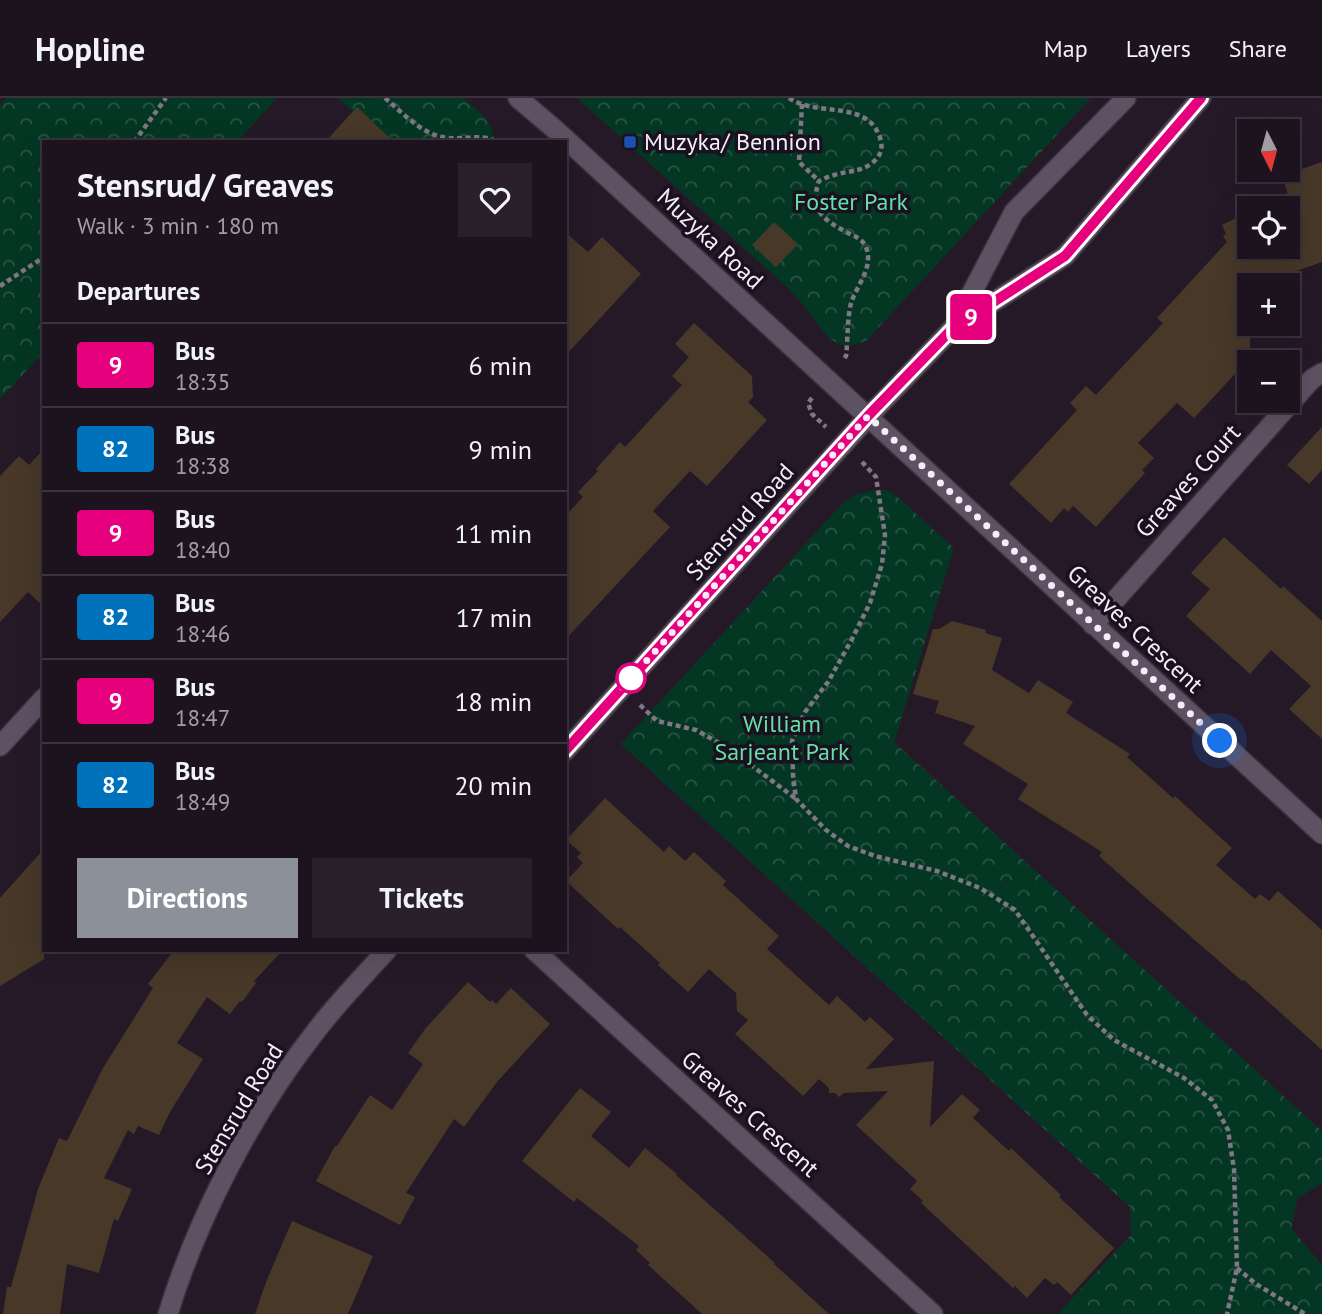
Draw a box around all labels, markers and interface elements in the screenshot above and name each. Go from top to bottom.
text: Hopline [35,27,145,70]
text: Map [1044,33,1088,64]
text: Layers [1126,33,1191,64]
text: Share [1229,33,1287,64]
north arrow [1237,119,1300,182]
map controls [1237,119,1300,413]
place label: Muzyka/ Bennion [644,126,821,157]
marker: Muzyka/ Bennion [622,134,638,150]
text: Stensrud/ Greaves [77,163,334,206]
button: heart [458,163,532,237]
street label: Muzyka Road [651,182,770,296]
park label: Foster Park [794,186,909,217]
button: locate [1237,196,1300,259]
text: Walk · 3 min · 180 m [77,211,279,240]
button: + [1237,273,1300,336]
text: Departures [77,274,200,307]
line badge: 9 [948,294,994,340]
text: 9 [964,301,978,332]
text: Bus [175,334,215,367]
text: 9 [109,349,122,380]
text: 6 min [469,349,532,382]
button: − [1237,350,1300,413]
text: 18:35 [175,367,230,396]
street label: Greaves Court [1128,417,1247,544]
text: Bus [175,418,215,451]
text: 82 [102,433,129,464]
text: 9 min [469,433,532,466]
text: 18:38 [175,451,230,480]
street label: Stensrud Road [679,457,800,587]
text: Bus [175,502,215,535]
text: 9 [109,517,122,548]
text: 11 min [454,517,532,550]
text: 18:40 [175,535,230,564]
street label: Greaves Crescent [1061,558,1210,699]
text: Bus [175,586,215,619]
text: 82 [102,601,129,632]
text: 17 min [456,601,532,634]
text: 18:46 [175,619,230,648]
unlabelled marker [616,663,646,693]
text: Bus [175,670,215,703]
text: 9 [109,685,122,716]
text: 18 min [454,685,532,718]
text: 18:47 [175,703,230,732]
park label: William Sarjeant Park [714,708,850,767]
your location [1202,723,1237,758]
text: Bus [175,754,215,787]
text: 82 [102,769,129,800]
text: 20 min [454,769,532,802]
text: 18:49 [175,787,230,816]
button: Directions [77,858,298,938]
button: Tickets [312,858,532,938]
street label: Stensrud Road [187,1038,290,1180]
street label: Greaves Crescent [675,1044,826,1184]

